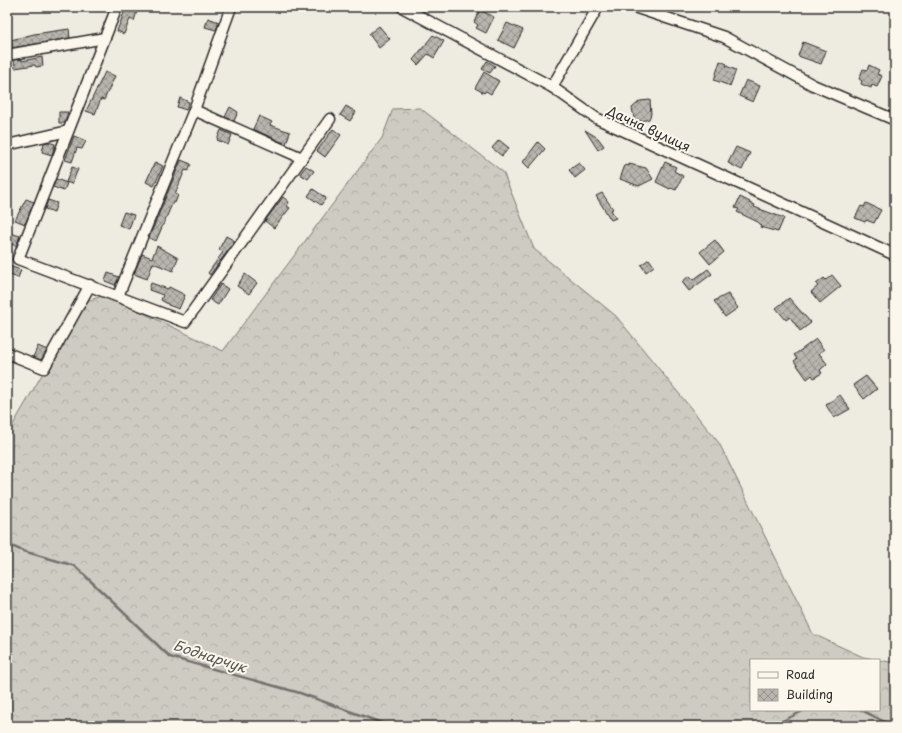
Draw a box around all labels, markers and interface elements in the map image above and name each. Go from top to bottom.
street label: Дачна вулиця [603,100,694,156]
water label: Боднарчук [171,634,251,678]
legend [750,659,880,711]
text: Road [786,665,815,683]
text: Building [786,685,833,703]

